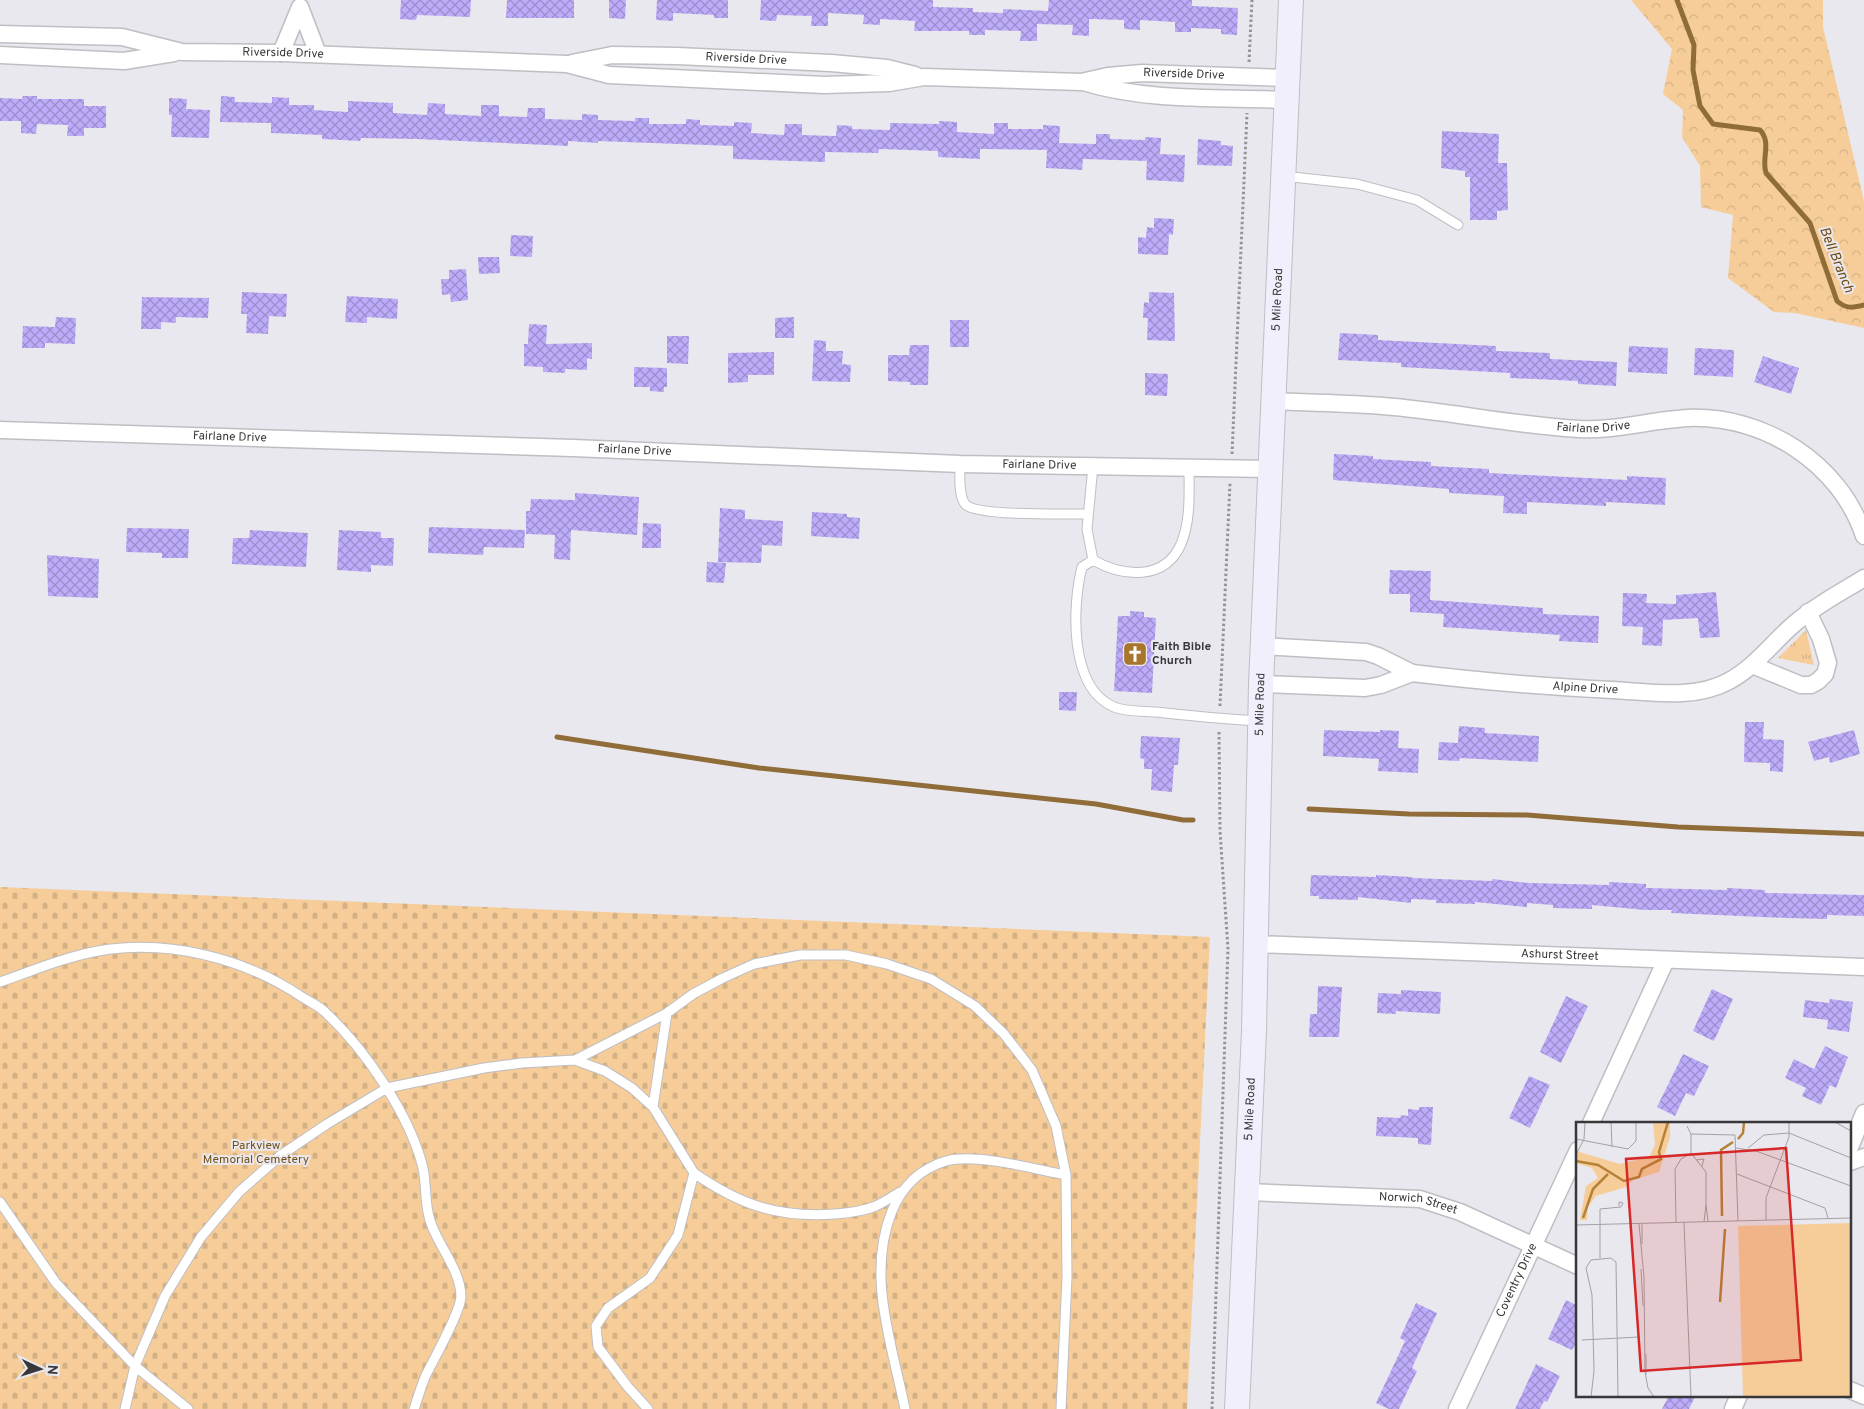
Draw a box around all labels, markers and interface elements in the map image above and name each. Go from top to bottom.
street label: Riverside Drive [242,45,324,63]
street label: Riverside Drive [705,49,787,69]
street label: Riverside Drive [1143,65,1225,84]
water label: Bell Branch [1815,225,1857,296]
street label: 5 Mile Road [1268,268,1287,332]
street label: Fairlane Drive [1556,418,1631,437]
street label: Fairlane Drive [193,428,267,446]
street label: Fairlane Drive [597,441,672,460]
street label: Fairlane Drive [1002,457,1077,474]
place label: Faith Bible Church [1152,639,1212,669]
church icon: Faith Bible Church [1122,641,1148,667]
street label: 5 Mile Road [1252,672,1269,736]
street label: Alpine Drive [1552,679,1619,698]
street label: Ashurst Street [1521,946,1599,965]
street label: 5 Mile Road [1241,1077,1260,1141]
inset map [1576,1122,1852,1396]
park label: Parkview Memorial Cemetery [203,1138,309,1168]
street label: Norwich Street [1378,1189,1460,1219]
street label: Coventry Drive [1493,1241,1541,1320]
north arrow [15,1344,65,1394]
text: N [43,1364,60,1375]

